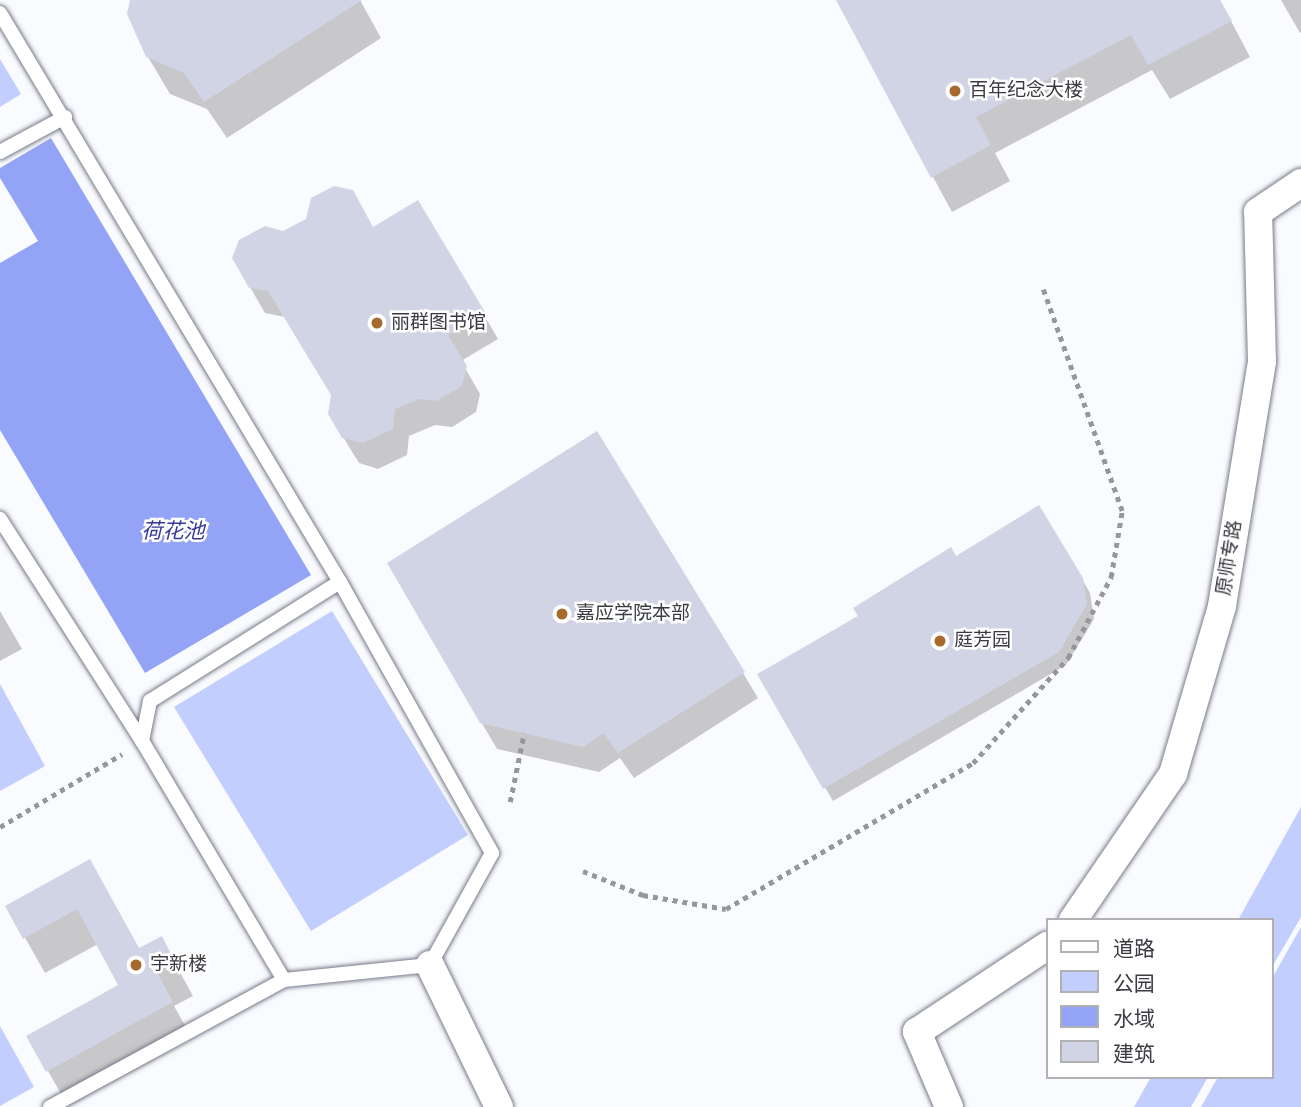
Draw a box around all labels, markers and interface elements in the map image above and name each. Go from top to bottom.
place label: 百年纪念大楼 [969,80,1083,102]
marker: 百年纪念大楼 [947,83,963,99]
place label: 丽群图书馆 [391,312,486,334]
marker: 丽群图书馆 [369,315,385,331]
water label: 荷花池 [142,519,204,545]
street label: 原师专路 [1213,519,1247,597]
place label: 嘉应学院本部 [576,603,690,625]
marker: 嘉应学院本部 [554,606,570,622]
place label: 庭芳园 [954,630,1011,652]
marker: 庭芳园 [932,633,948,649]
legend [1046,918,1273,1079]
text: 道路 [1113,939,1155,960]
place label: 宇新楼 [150,954,207,976]
marker: 宇新楼 [128,957,144,973]
text: 公园 [1113,974,1155,995]
text: 水域 [1113,1009,1155,1030]
text: 建筑 [1113,1044,1155,1065]

